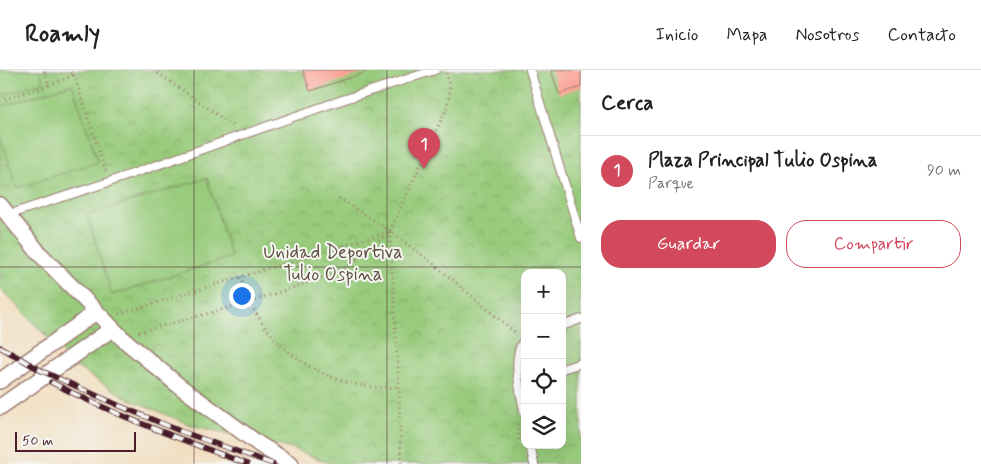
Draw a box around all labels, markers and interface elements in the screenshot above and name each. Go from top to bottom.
text: Roamly [25,19,100,50]
text: Inicio [656,23,698,47]
text: Mapa [726,23,767,47]
text: Nosotros [795,23,860,47]
text: Contacto [888,23,956,47]
text: Cerca [601,89,654,117]
pin: 1 [408,128,440,169]
text: Plaza Principal Tulio Ospina [648,148,878,173]
text: 1 [613,160,621,181]
text: 90 m [927,160,961,181]
text: Parque [648,173,694,194]
button: Guardar [601,220,776,268]
button: Compartir [786,220,961,268]
park label: Unidad Deportiva Tulio Ospina [263,240,403,287]
map controls [521,269,566,449]
button: + [521,269,566,314]
your location [229,283,255,309]
button: − [521,314,566,359]
button: locate [521,359,566,404]
button: layers [521,404,566,449]
scale bar [15,429,136,452]
text: 50 m [22,432,53,450]

